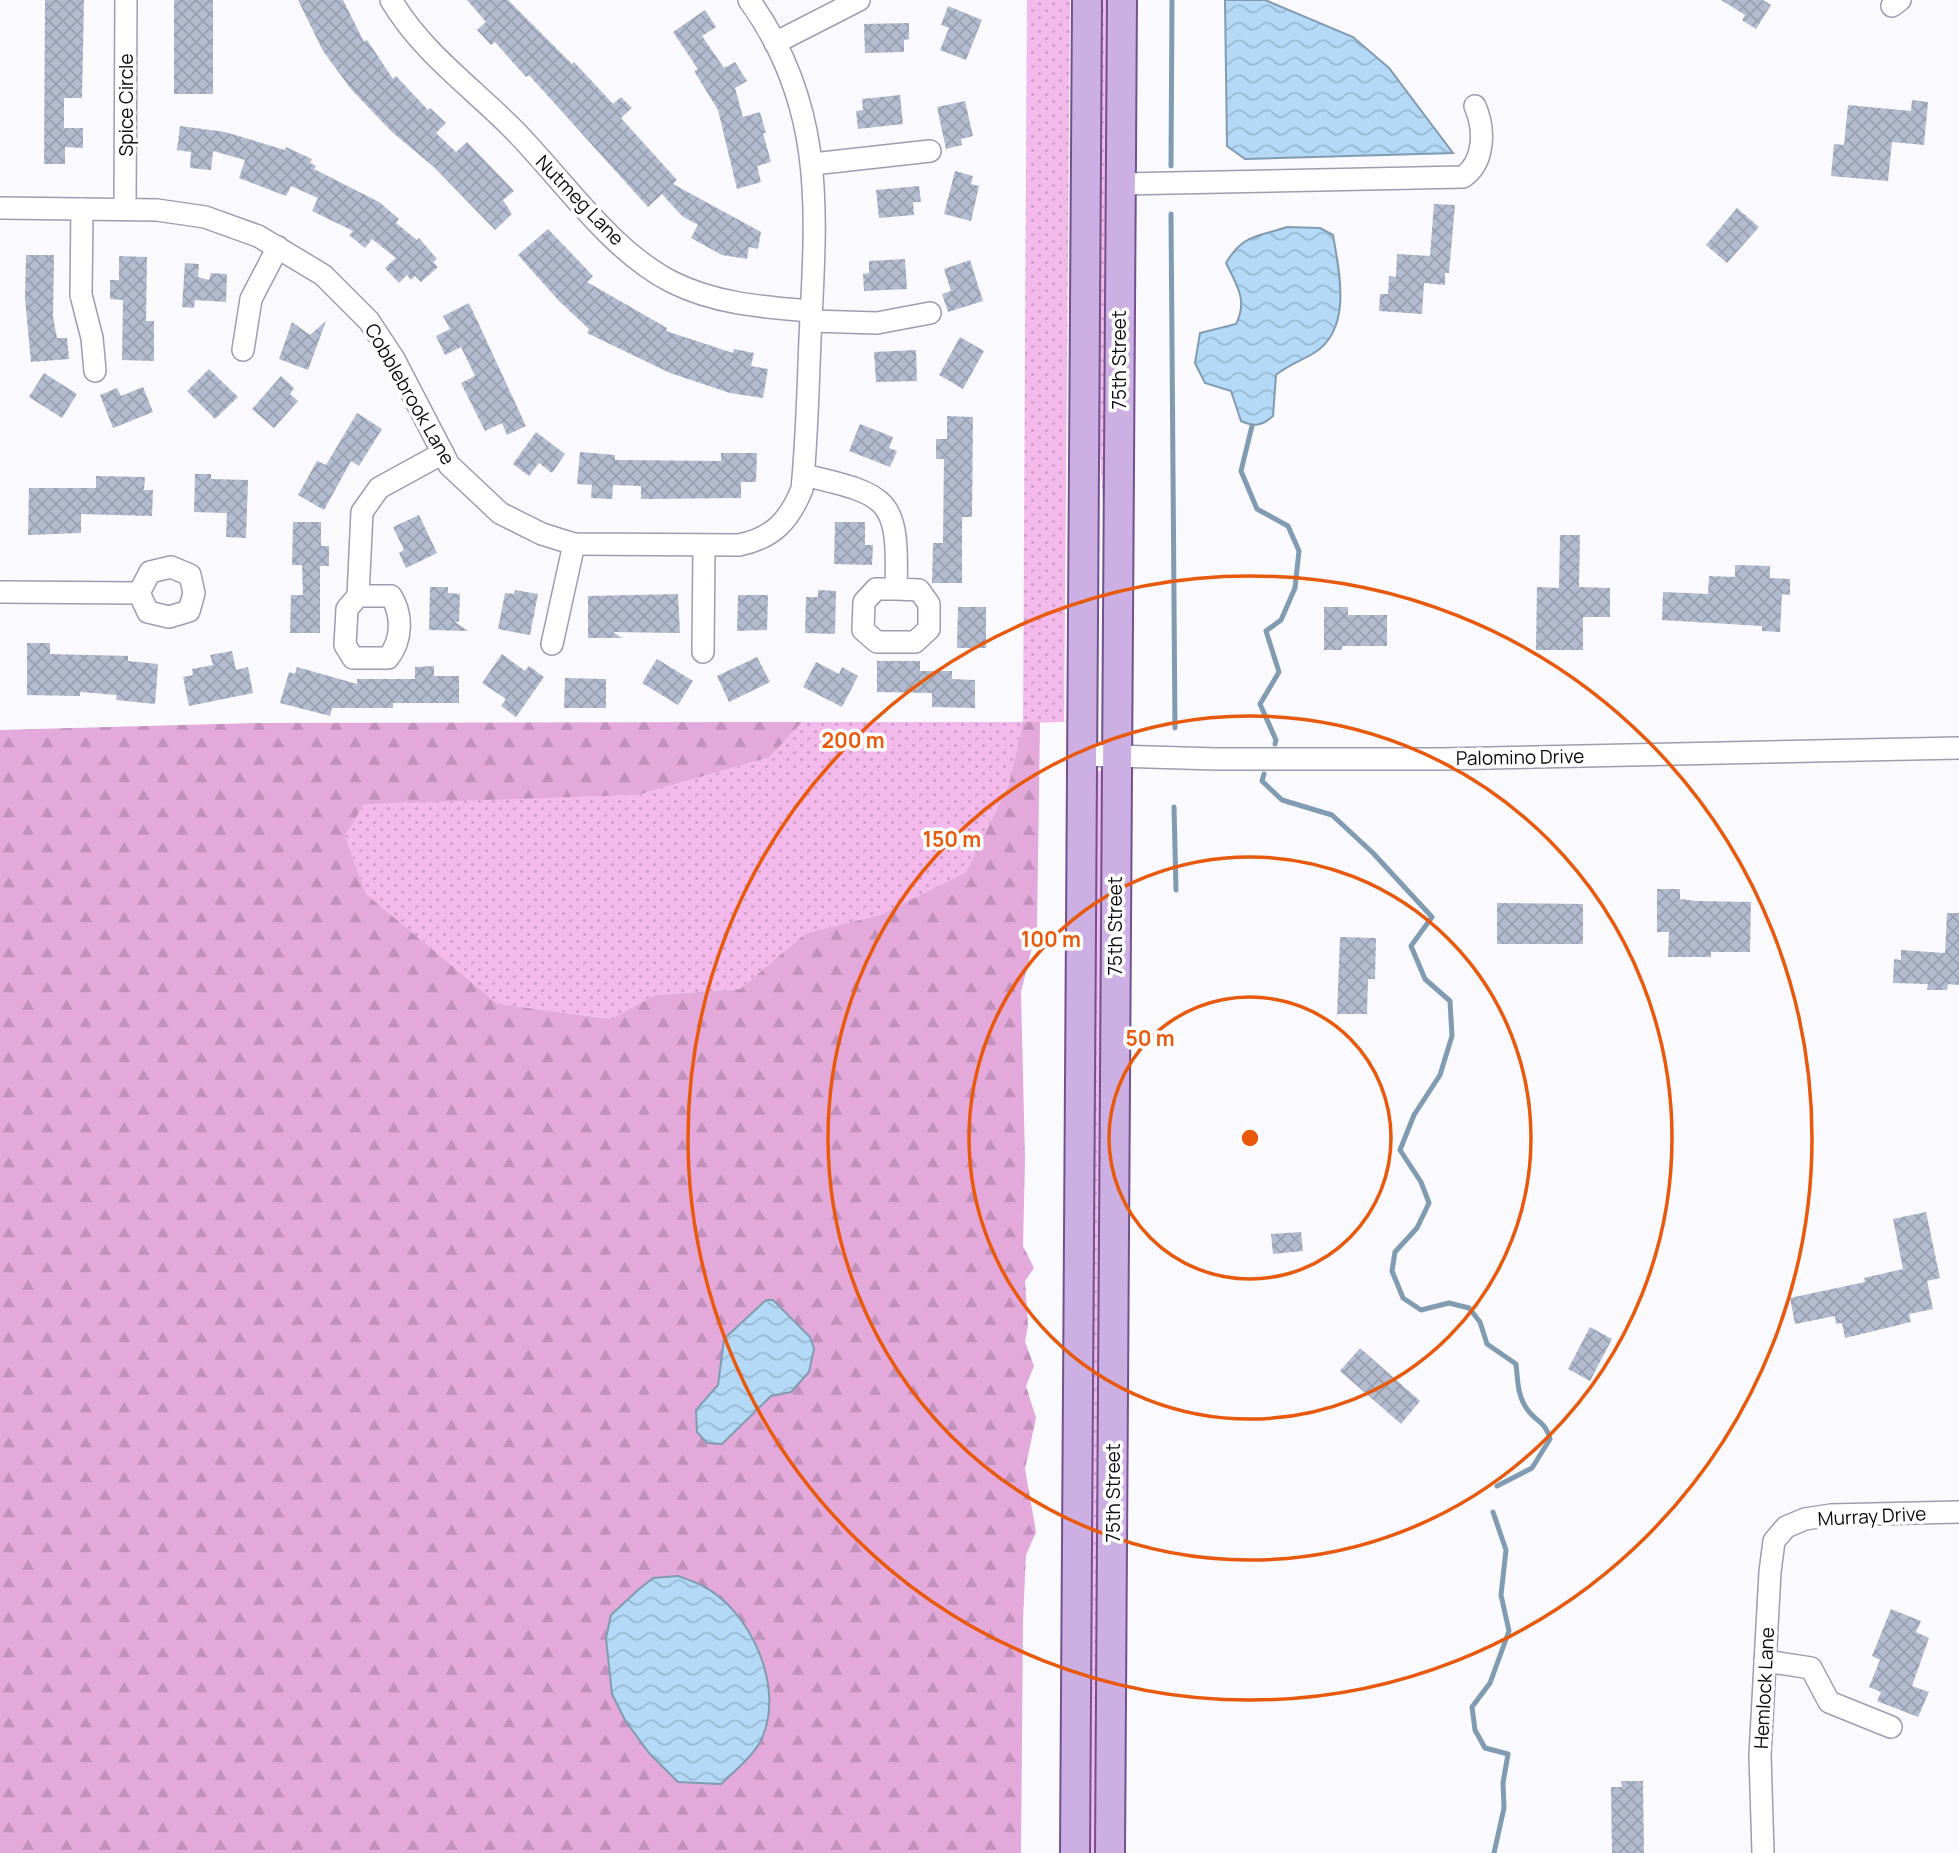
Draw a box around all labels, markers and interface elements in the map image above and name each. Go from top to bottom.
street label: Spice Circle [113,54,139,157]
street label: Nutmeg Lane [530,149,630,251]
street label: 75th Street [1106,310,1132,410]
street label: Cobblebrook Lane [359,319,461,469]
text: 200 m [821,726,885,754]
street label: Palomino Drive [1456,743,1584,771]
text: 150 m [923,825,981,853]
street label: 75th Street [1102,876,1128,976]
text: 100 m [1021,925,1081,953]
text: 50 m [1125,1024,1175,1052]
centre of rings [1238,1126,1262,1150]
street label: 75th Street [1100,1443,1126,1543]
street label: Murray Drive [1817,1500,1927,1532]
street label: Hemlock Lane [1748,1626,1780,1750]

